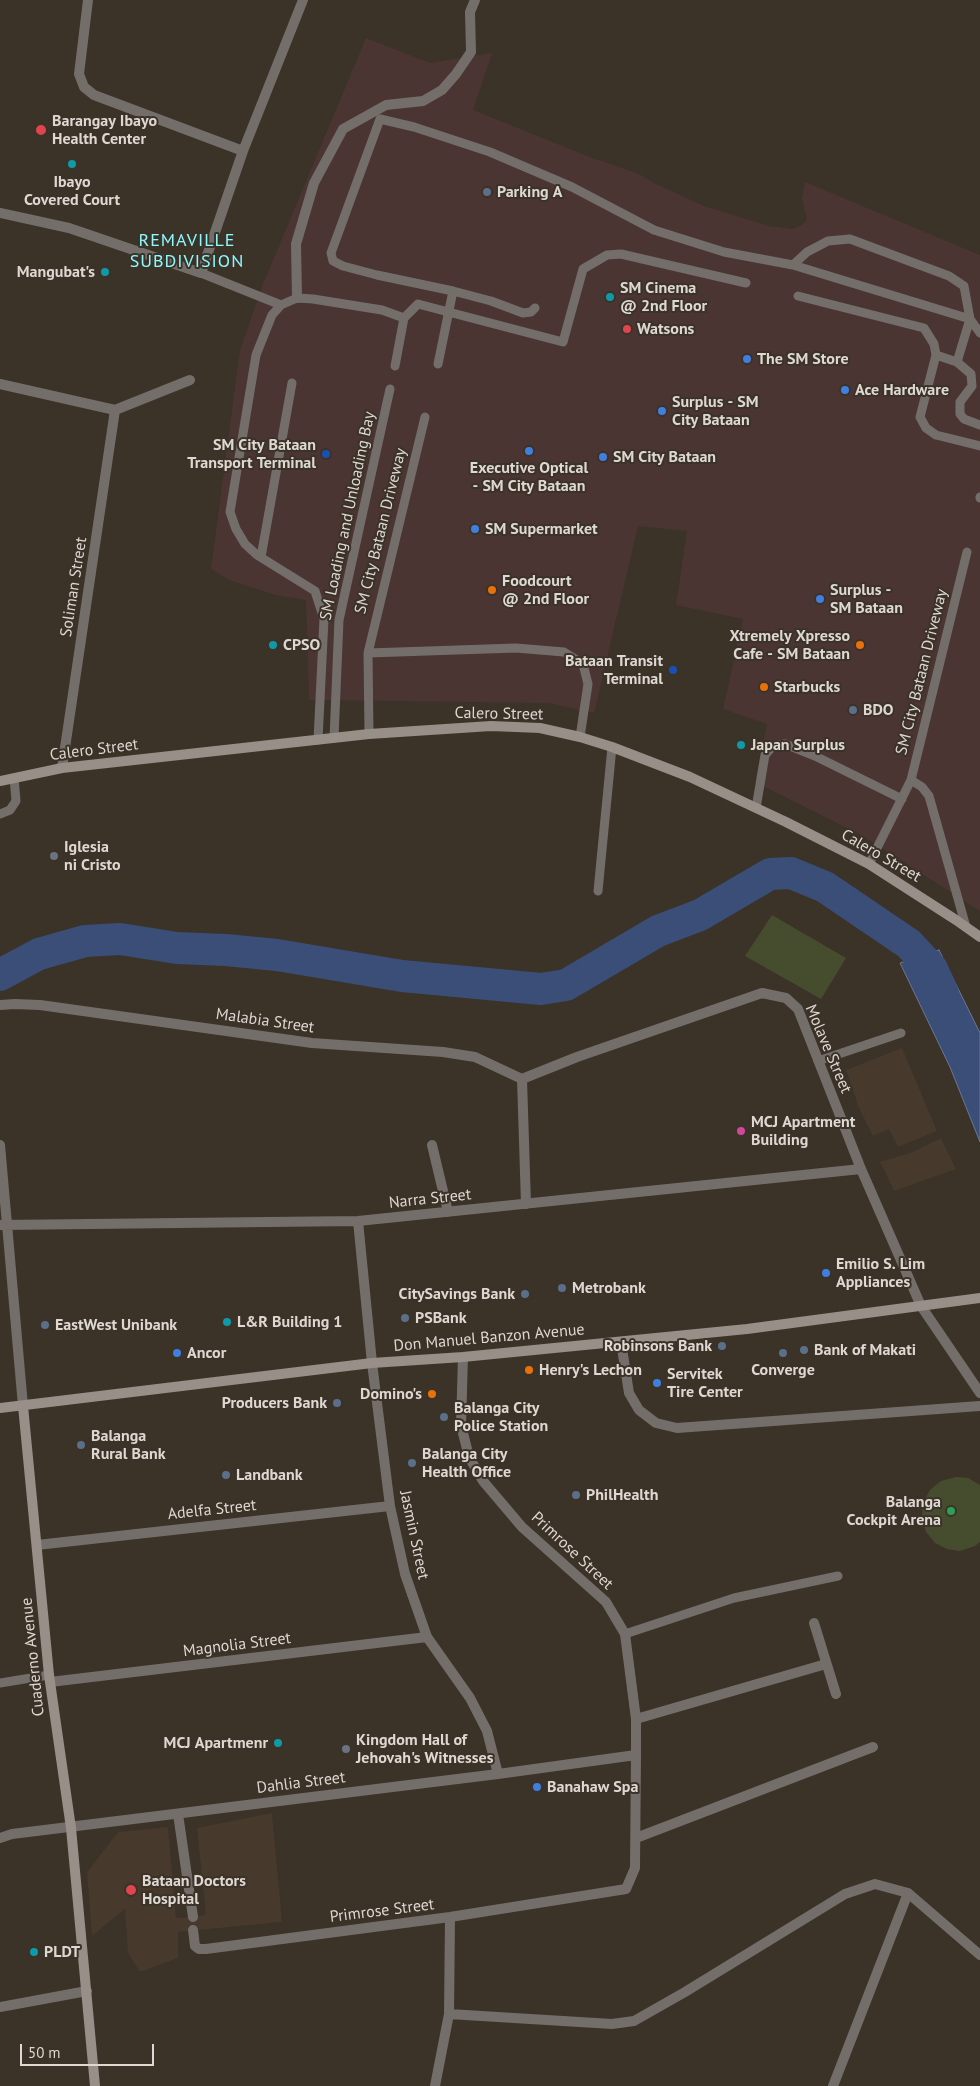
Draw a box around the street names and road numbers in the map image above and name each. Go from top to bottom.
street label: SM Loading and Unloading Bay [316,410,380,622]
street label: SM City Bataan Driveway [351,446,411,616]
street label: Soliman Street [57,536,91,638]
street label: SM City Bataan Driveway [892,587,952,757]
street label: Calero Street [454,704,544,724]
street label: Calero Street [49,735,139,765]
street label: Calero Street [838,825,924,887]
street label: Molave Street [801,1002,855,1096]
street label: Malabia Street [215,1005,315,1037]
street label: Narra Street [388,1185,472,1213]
street label: Don Manuel Banzon Avenue [393,1320,585,1356]
street label: Jasmin Street [395,1489,433,1581]
street label: Adelfa Street [167,1496,257,1524]
street label: Primrose Street [527,1508,617,1594]
street label: Cuaderno Avenue [17,1597,49,1717]
street label: Magnolia Street [182,1629,292,1661]
street label: Dahlia Street [256,1768,346,1798]
street label: Primrose Street [329,1895,435,1927]

